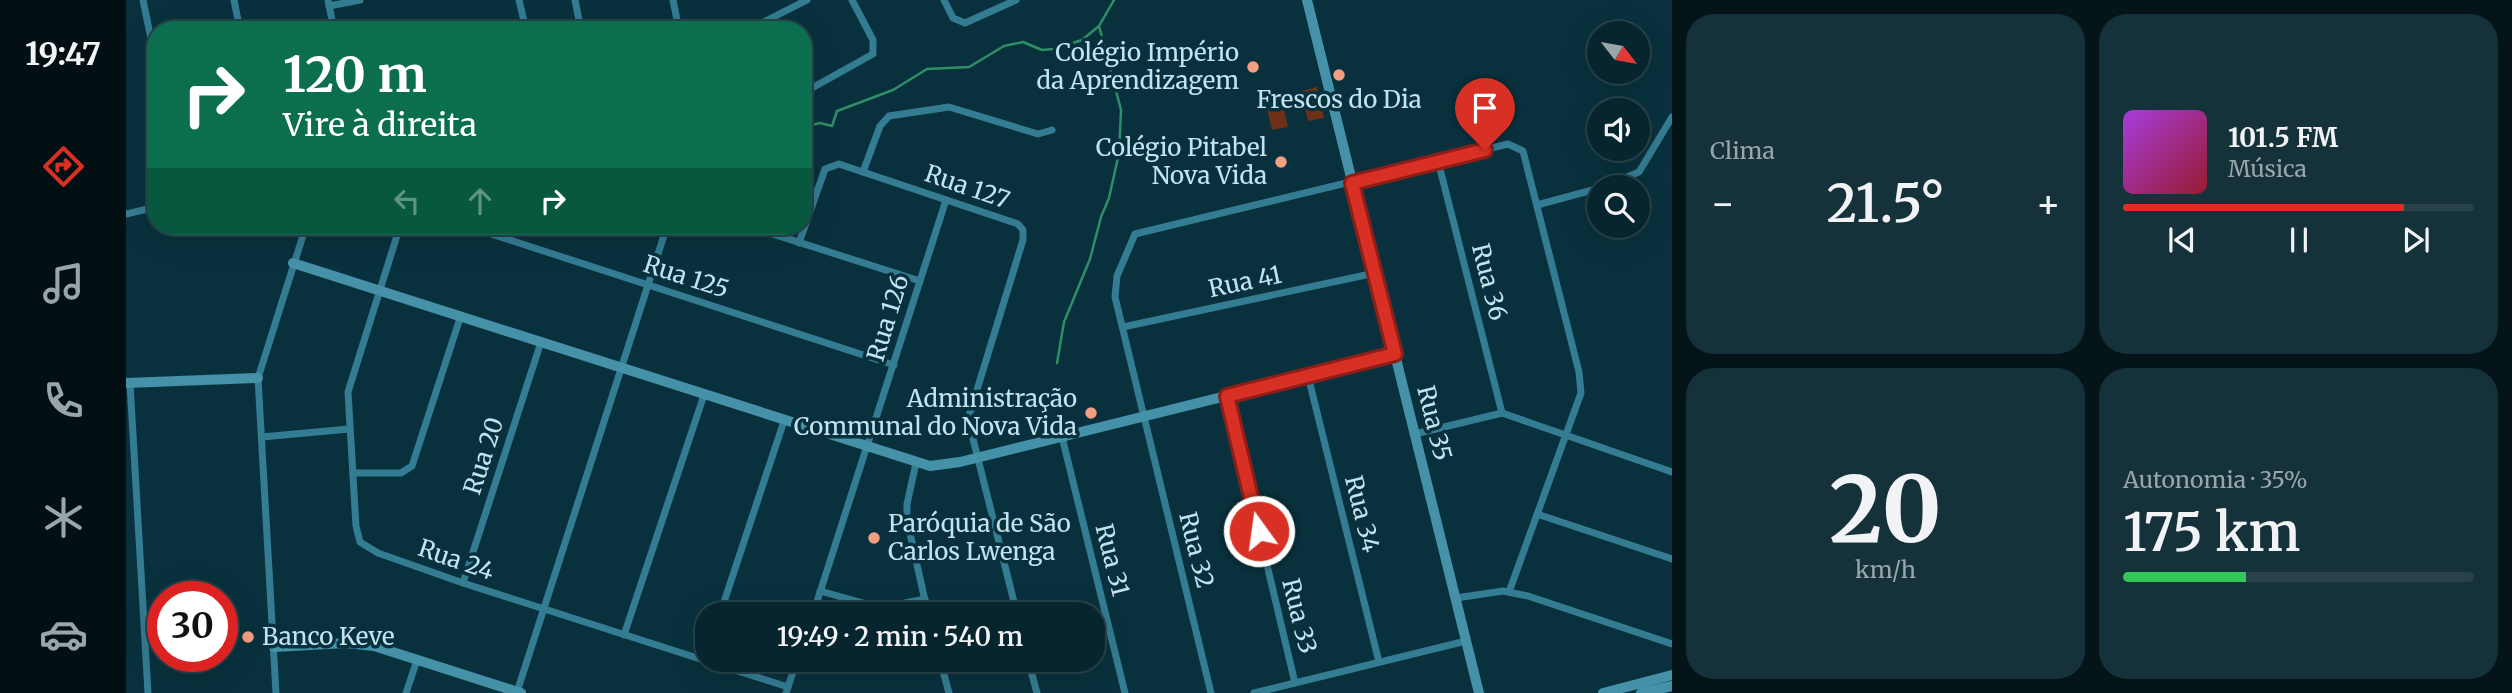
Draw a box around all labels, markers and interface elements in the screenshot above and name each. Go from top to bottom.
north arrow [1587,21,1650,84]
map controls [1587,21,1650,238]
text: 19:47 [25,34,101,74]
place label: Colégio Império da Aprendizagem [1037,37,1239,96]
text: 120 m [283,44,427,105]
icon: right [168,49,259,140]
marker: Colégio Império da Aprendizagem [1245,59,1261,75]
marker: Frescos do Dia [1331,67,1347,83]
pin [1455,78,1515,150]
place label: Frescos do Dia [1256,84,1422,115]
icon: arrive [1466,89,1504,127]
button: sound [1587,98,1650,161]
text: Vire à direita [283,105,477,145]
text: 101.5 FM [2228,121,2338,154]
place label: Colégio Pitabel Nova Vida [1096,132,1267,191]
text: Clima [1710,136,1775,165]
icon: directions [39,142,88,191]
marker: Colégio Pitabel Nova Vida [1273,154,1289,170]
text: Música [2228,154,2307,183]
street label: Rua 127 [921,158,1014,215]
text: 21.5° [1826,171,1945,236]
button: search [1587,175,1650,238]
text: − [1710,180,1735,227]
text: + [2036,180,2061,227]
icon: left [388,182,426,220]
icon: ahead [461,182,499,220]
icon: right [534,182,572,220]
icon: previous [2163,221,2201,259]
icon: pause [2280,221,2318,259]
icon: next [2397,221,2435,259]
street label: Rua 36 [1465,240,1514,323]
street label: Rua 125 [640,248,733,305]
icon: music [39,259,88,308]
street label: Rua 41 [1206,259,1284,304]
street label: Rua 126 [860,271,915,365]
icon: phone [39,376,88,425]
street label: Rua 35 [1410,382,1459,464]
place label: Administração Communal do Nova Vida [794,383,1077,442]
marker: Administração Communal do Nova Vida [1083,405,1099,421]
street label: Rua 20 [457,413,511,498]
text: 20 [1829,452,1942,567]
text: Autonomia · 35% [2123,465,2307,494]
street label: Rua 34 [1338,472,1387,556]
icon: climate [39,493,88,542]
position arrow [1222,494,1296,568]
text: 175 km [2123,500,2300,565]
place label: Paróquia de São Carlos Lwenga [888,508,1071,567]
street label: Rua 32 [1172,509,1221,591]
street label: Rua 31 [1089,520,1136,599]
marker: Paróquia de São Carlos Lwenga [866,530,882,546]
street label: Rua 24 [414,532,498,587]
text: km/h [1855,555,1916,584]
street label: Rua 33 [1275,575,1324,657]
speed limit sign: 30 [147,581,238,672]
icon: car [39,610,88,659]
text: 19:49 · 2 min · 540 m [777,620,1023,653]
place label: Banco Keve [262,621,394,652]
marker: Banco Keve [240,629,256,645]

